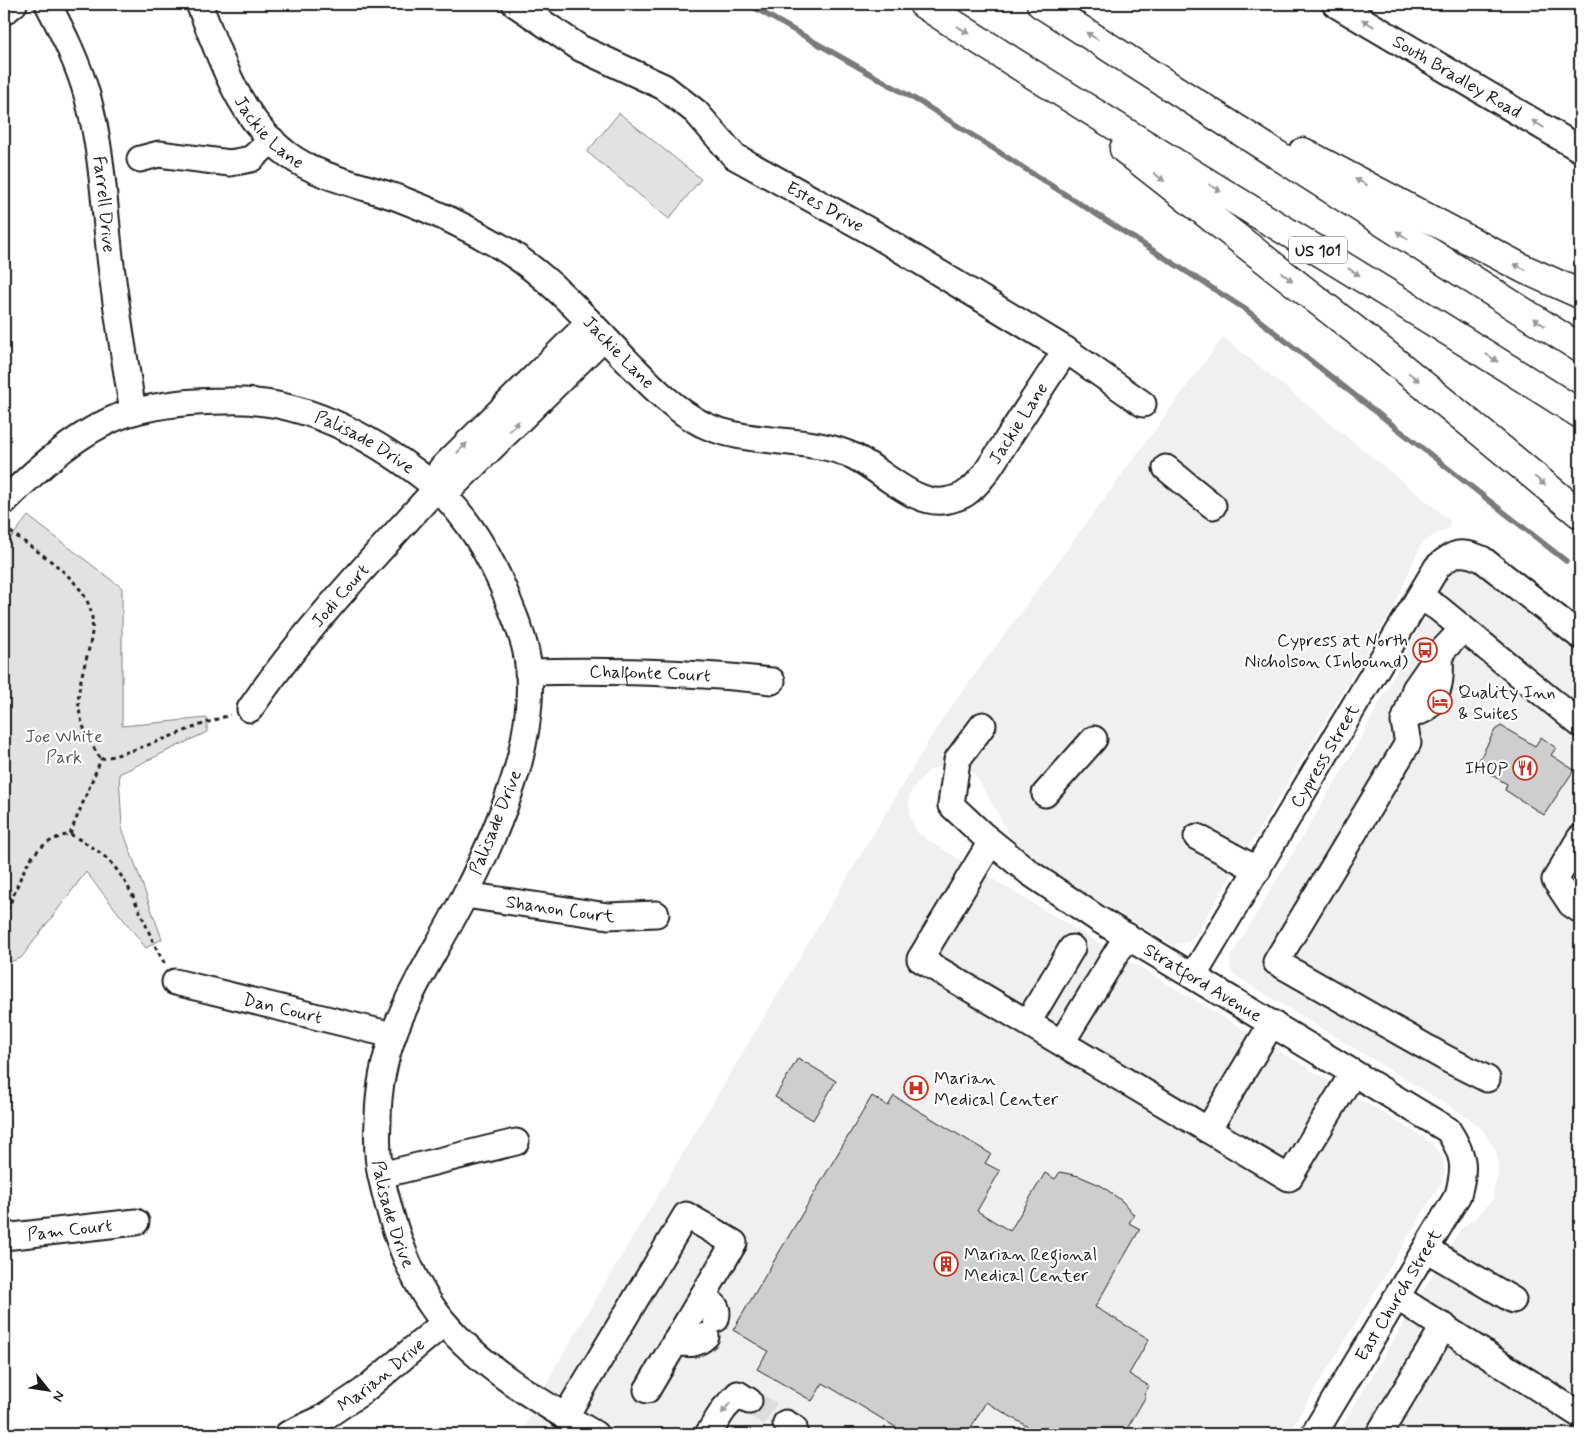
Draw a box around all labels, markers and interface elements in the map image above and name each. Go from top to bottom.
one-way arrow [1362,19,1375,28]
one-way arrow [957,26,970,35]
street label: South Bradley Road [1388,30,1525,125]
one-way arrow [1085,31,1098,40]
street label: Jackie Lane [228,92,308,175]
one-way arrow [1532,120,1545,129]
street label: Farrell Drive [87,155,120,254]
one-way arrow [1152,171,1165,182]
street label: Estes Drive [782,176,868,238]
one-way arrow [1354,178,1367,187]
one-way arrow [1209,183,1222,192]
one-way arrow [1395,230,1409,240]
road number: US 101 [1289,236,1347,264]
one-way arrow [1513,262,1527,270]
one-way arrow [1348,268,1361,277]
one-way arrow [1280,271,1293,282]
street label: Jackie Lane [577,311,659,395]
one-way arrow [1533,317,1546,327]
one-way arrow [1486,353,1499,363]
one-way arrow [1408,372,1421,383]
street label: Jackie Lane [984,378,1054,469]
street label: Palisade Drive [311,405,419,480]
one-way arrow [508,420,520,432]
one-way arrow [455,443,467,455]
one-way arrow [1533,475,1546,486]
street label: Jodi Court [306,559,375,633]
place label: Cypress at North Nicholson (Inbound) [1245,629,1409,674]
bus stop icon: Cypress at North Nicholson (Inbound) [1412,637,1438,663]
street label: Chalfonte Court [589,660,712,688]
place label: Quality Inn & Suites [1458,681,1556,726]
hotel icon: Quality Inn & Suites [1427,689,1453,715]
street label: Cypress Street [1285,700,1366,813]
park label: Joe White Park [25,725,103,770]
restaurant icon: IHOP [1512,755,1538,781]
place label: IHOP [1465,757,1509,781]
street label: Palisade Drive [464,766,528,878]
street label: Shanon Court [504,890,615,929]
street label: Stratford Avenue [1139,938,1266,1028]
street label: Dan Court [241,988,325,1031]
place label: Marian Medical Center [934,1067,1059,1112]
hospital icon: Marian Medical Center [903,1075,929,1101]
street label: Palisade Drive [366,1159,420,1272]
street label: Pam Court [26,1214,114,1247]
street label: East Church Street [1350,1225,1448,1366]
place label: Marian Regional Medical Center [964,1243,1097,1288]
building icon: Marian Regional Medical Center [933,1251,959,1277]
street label: Marian Drive [333,1333,431,1418]
north arrow [22,1366,72,1416]
text: N [48,1387,69,1405]
one-way arrow [721,1401,731,1415]

